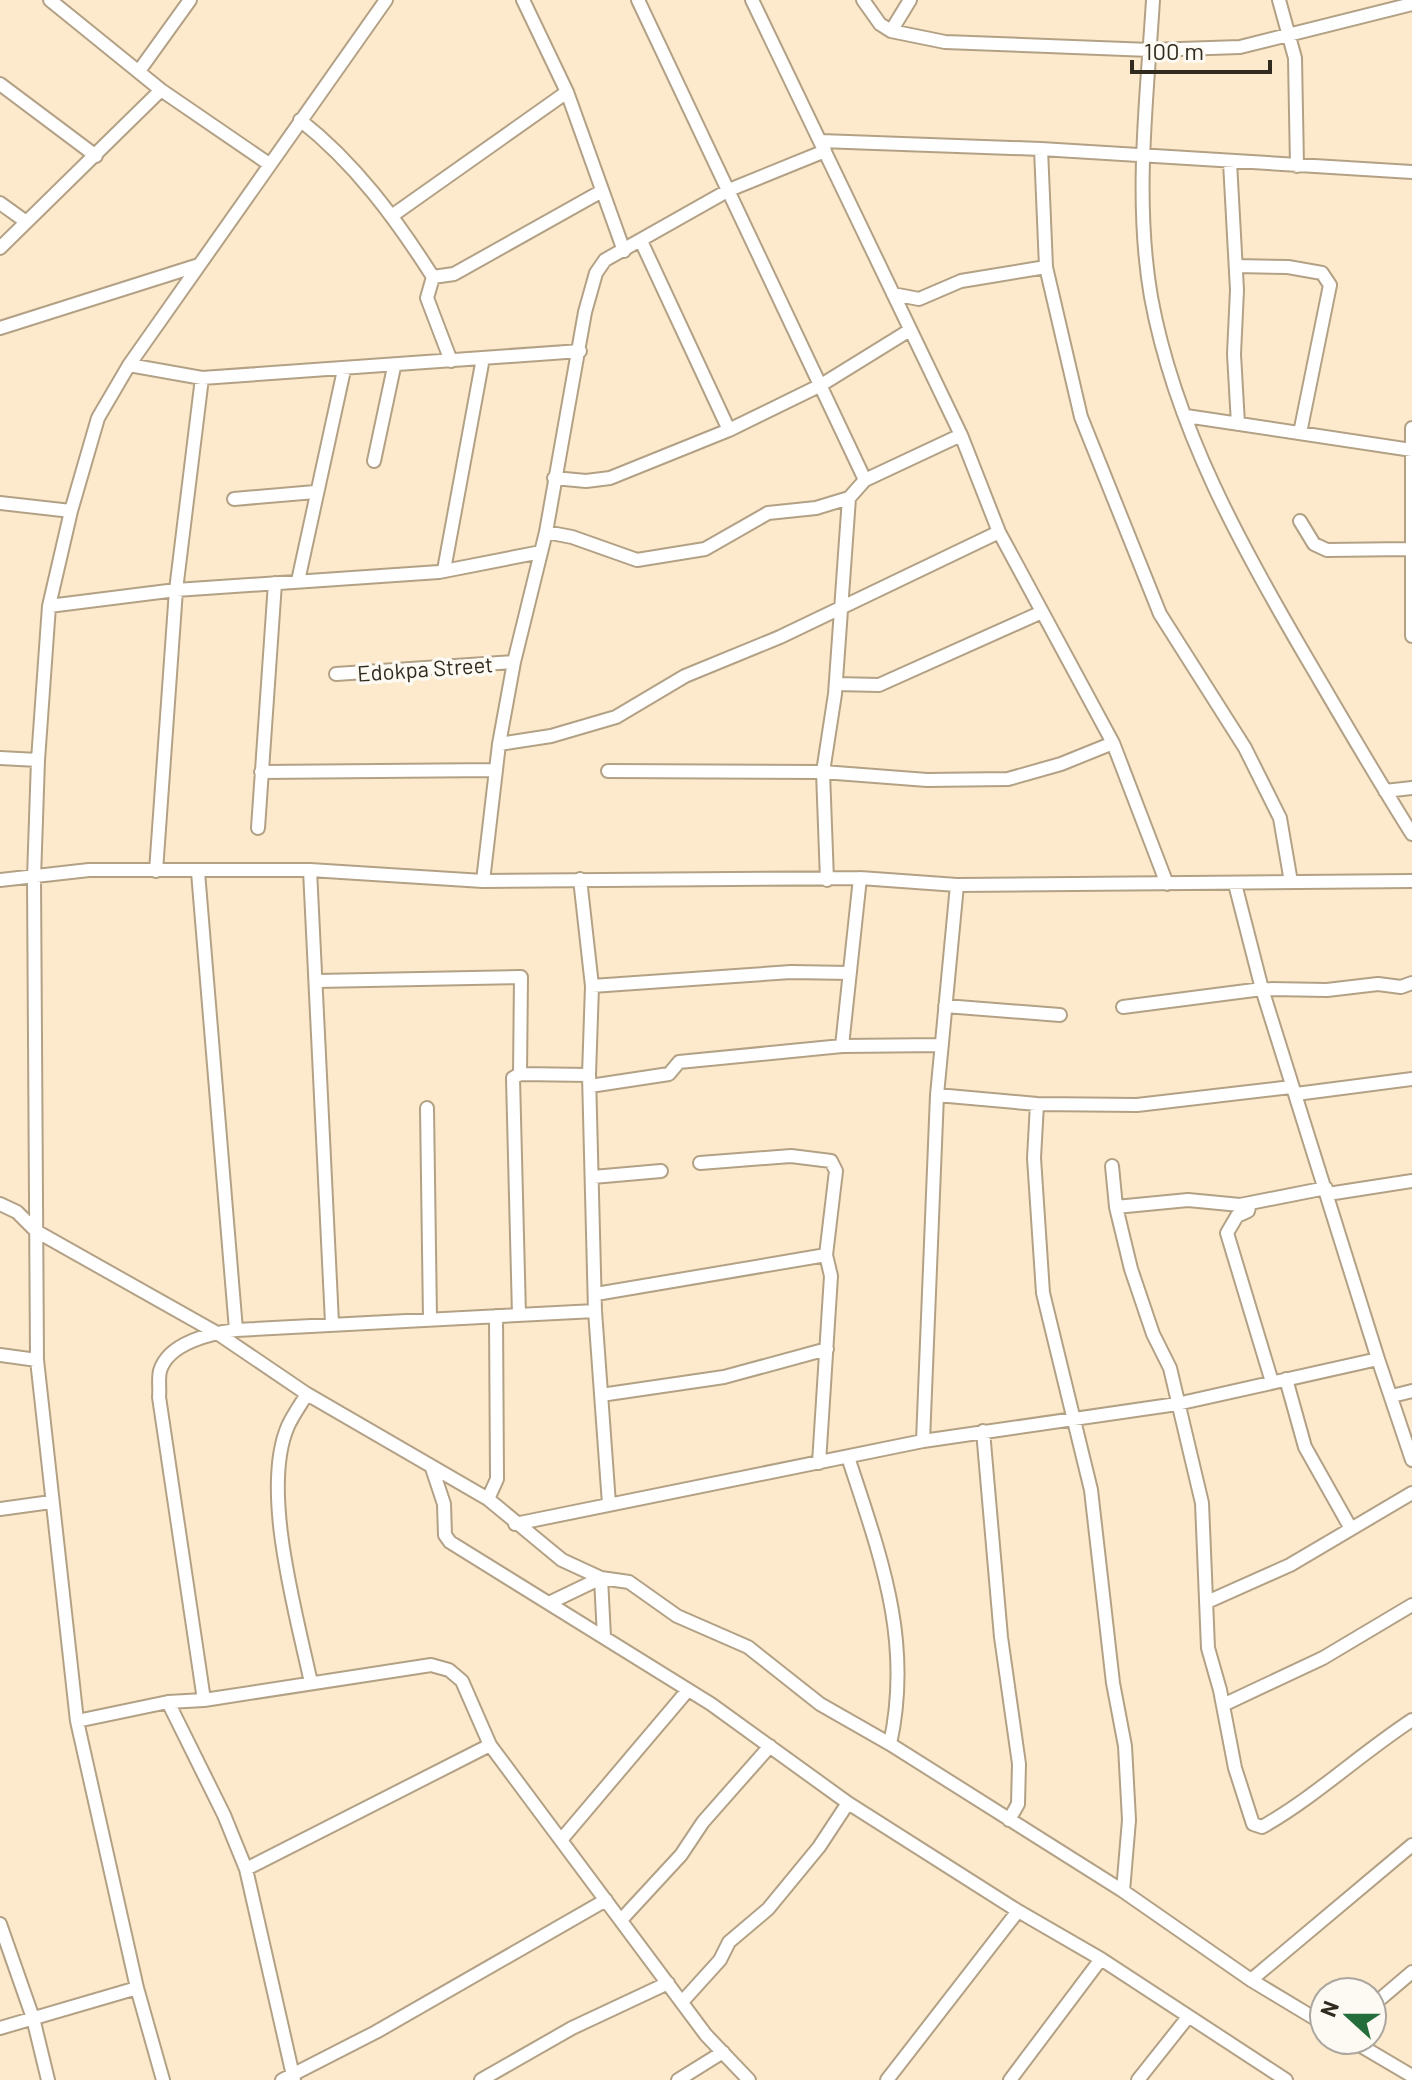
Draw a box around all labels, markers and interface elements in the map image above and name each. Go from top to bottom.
scale bar [1132,24,1270,74]
text: 100 m [1144,36,1204,65]
street label: Edokpa Street [356,650,494,686]
north arrow [1308,1976,1388,2056]
text: N [1314,1997,1343,2020]

